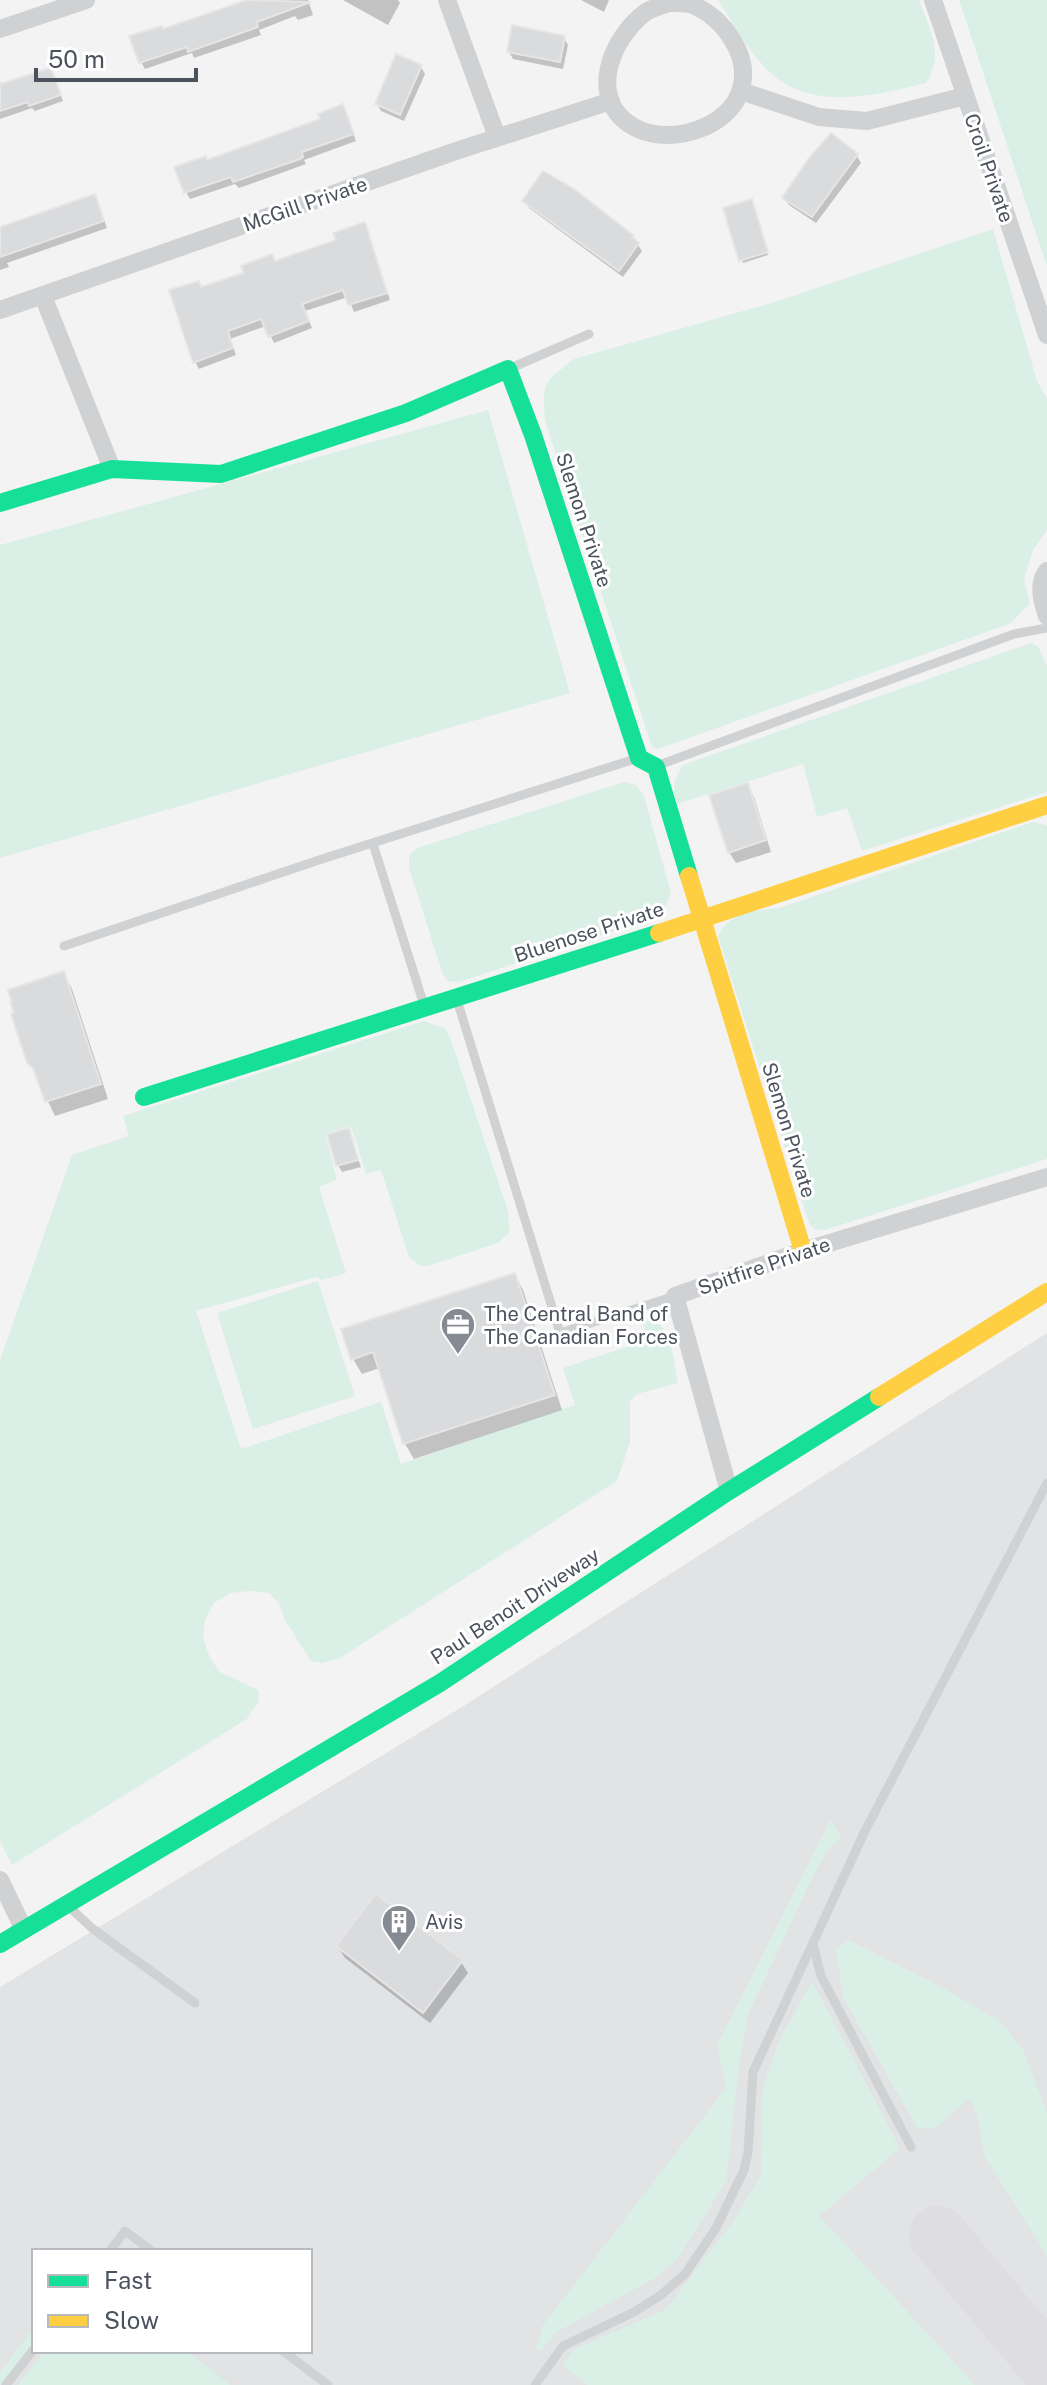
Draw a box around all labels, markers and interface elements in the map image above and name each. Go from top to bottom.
scale bar [36,32,196,82]
text: 50 m [48,45,105,73]
street label: Croil Private [959,110,1019,226]
street label: McGill Private [240,172,370,236]
street label: Slemon Private [551,450,617,590]
street label: Bluenose Private [511,897,667,967]
street label: Slemon Private [757,1059,821,1201]
street label: Spitfire Private [695,1232,833,1300]
place label: The Central Band of The Canadian Forces [484,1302,678,1349]
office icon: The Central Band of The Canadian Forces [439,1306,477,1356]
street label: Paul Benoit Driveway [426,1542,604,1669]
building icon: Avis [380,1903,418,1953]
place label: Avis [425,1910,463,1934]
legend [32,2249,312,2353]
text: Fast [104,2266,152,2294]
text: Slow [104,2306,159,2334]

